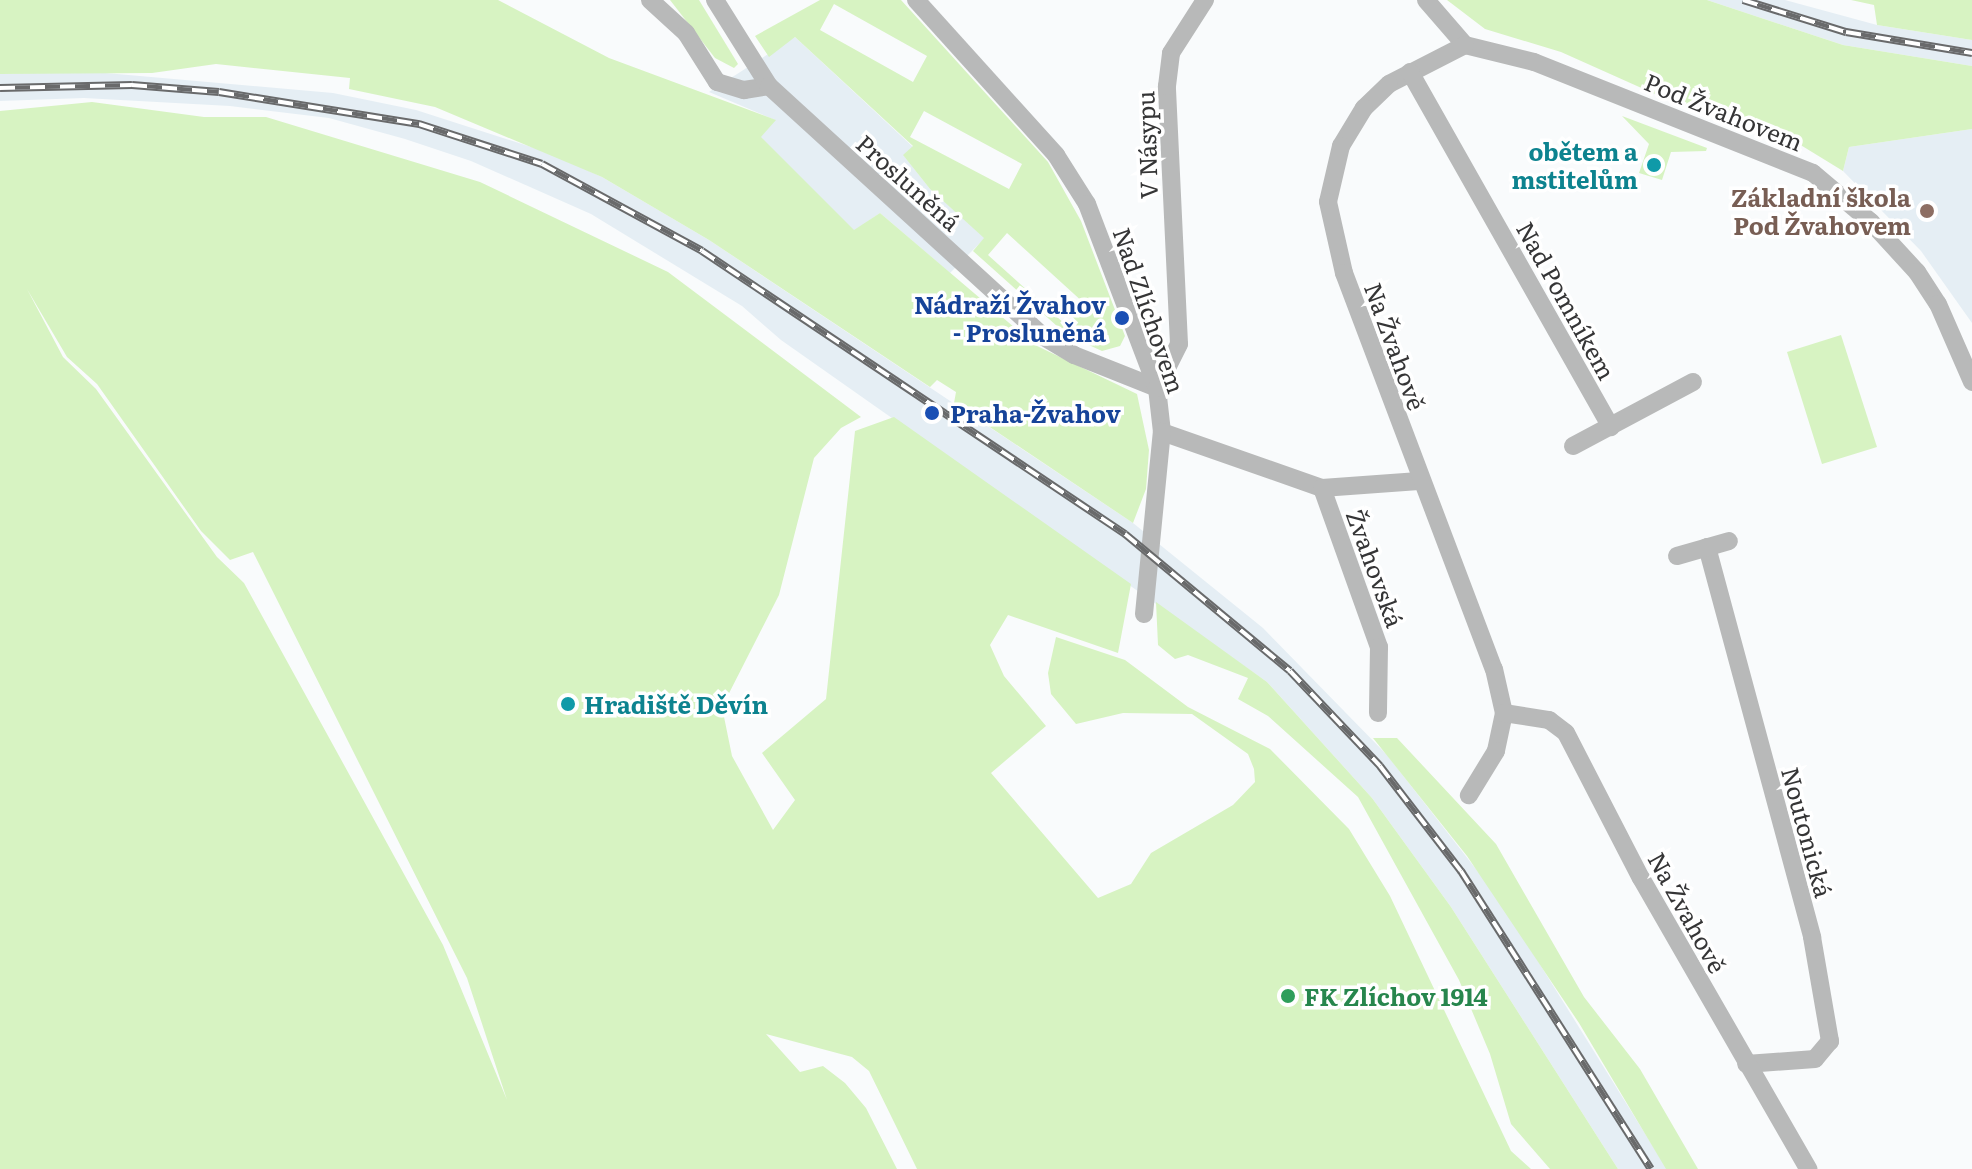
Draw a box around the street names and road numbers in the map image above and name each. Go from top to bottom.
street label: Pod Žvahovem [1641,66,1807,156]
street label: V Násypu [1130,90,1162,200]
street label: Prosluněná [851,128,967,236]
street label: Nad Pomníkem [1512,216,1622,384]
street label: Nad Zlíchovem [1108,223,1192,397]
street label: Na Žvahově [1360,278,1432,414]
street label: Žvahovská [1341,505,1411,631]
street label: Noutonická [1777,764,1839,900]
street label: Na Žvahově [1643,847,1733,977]

